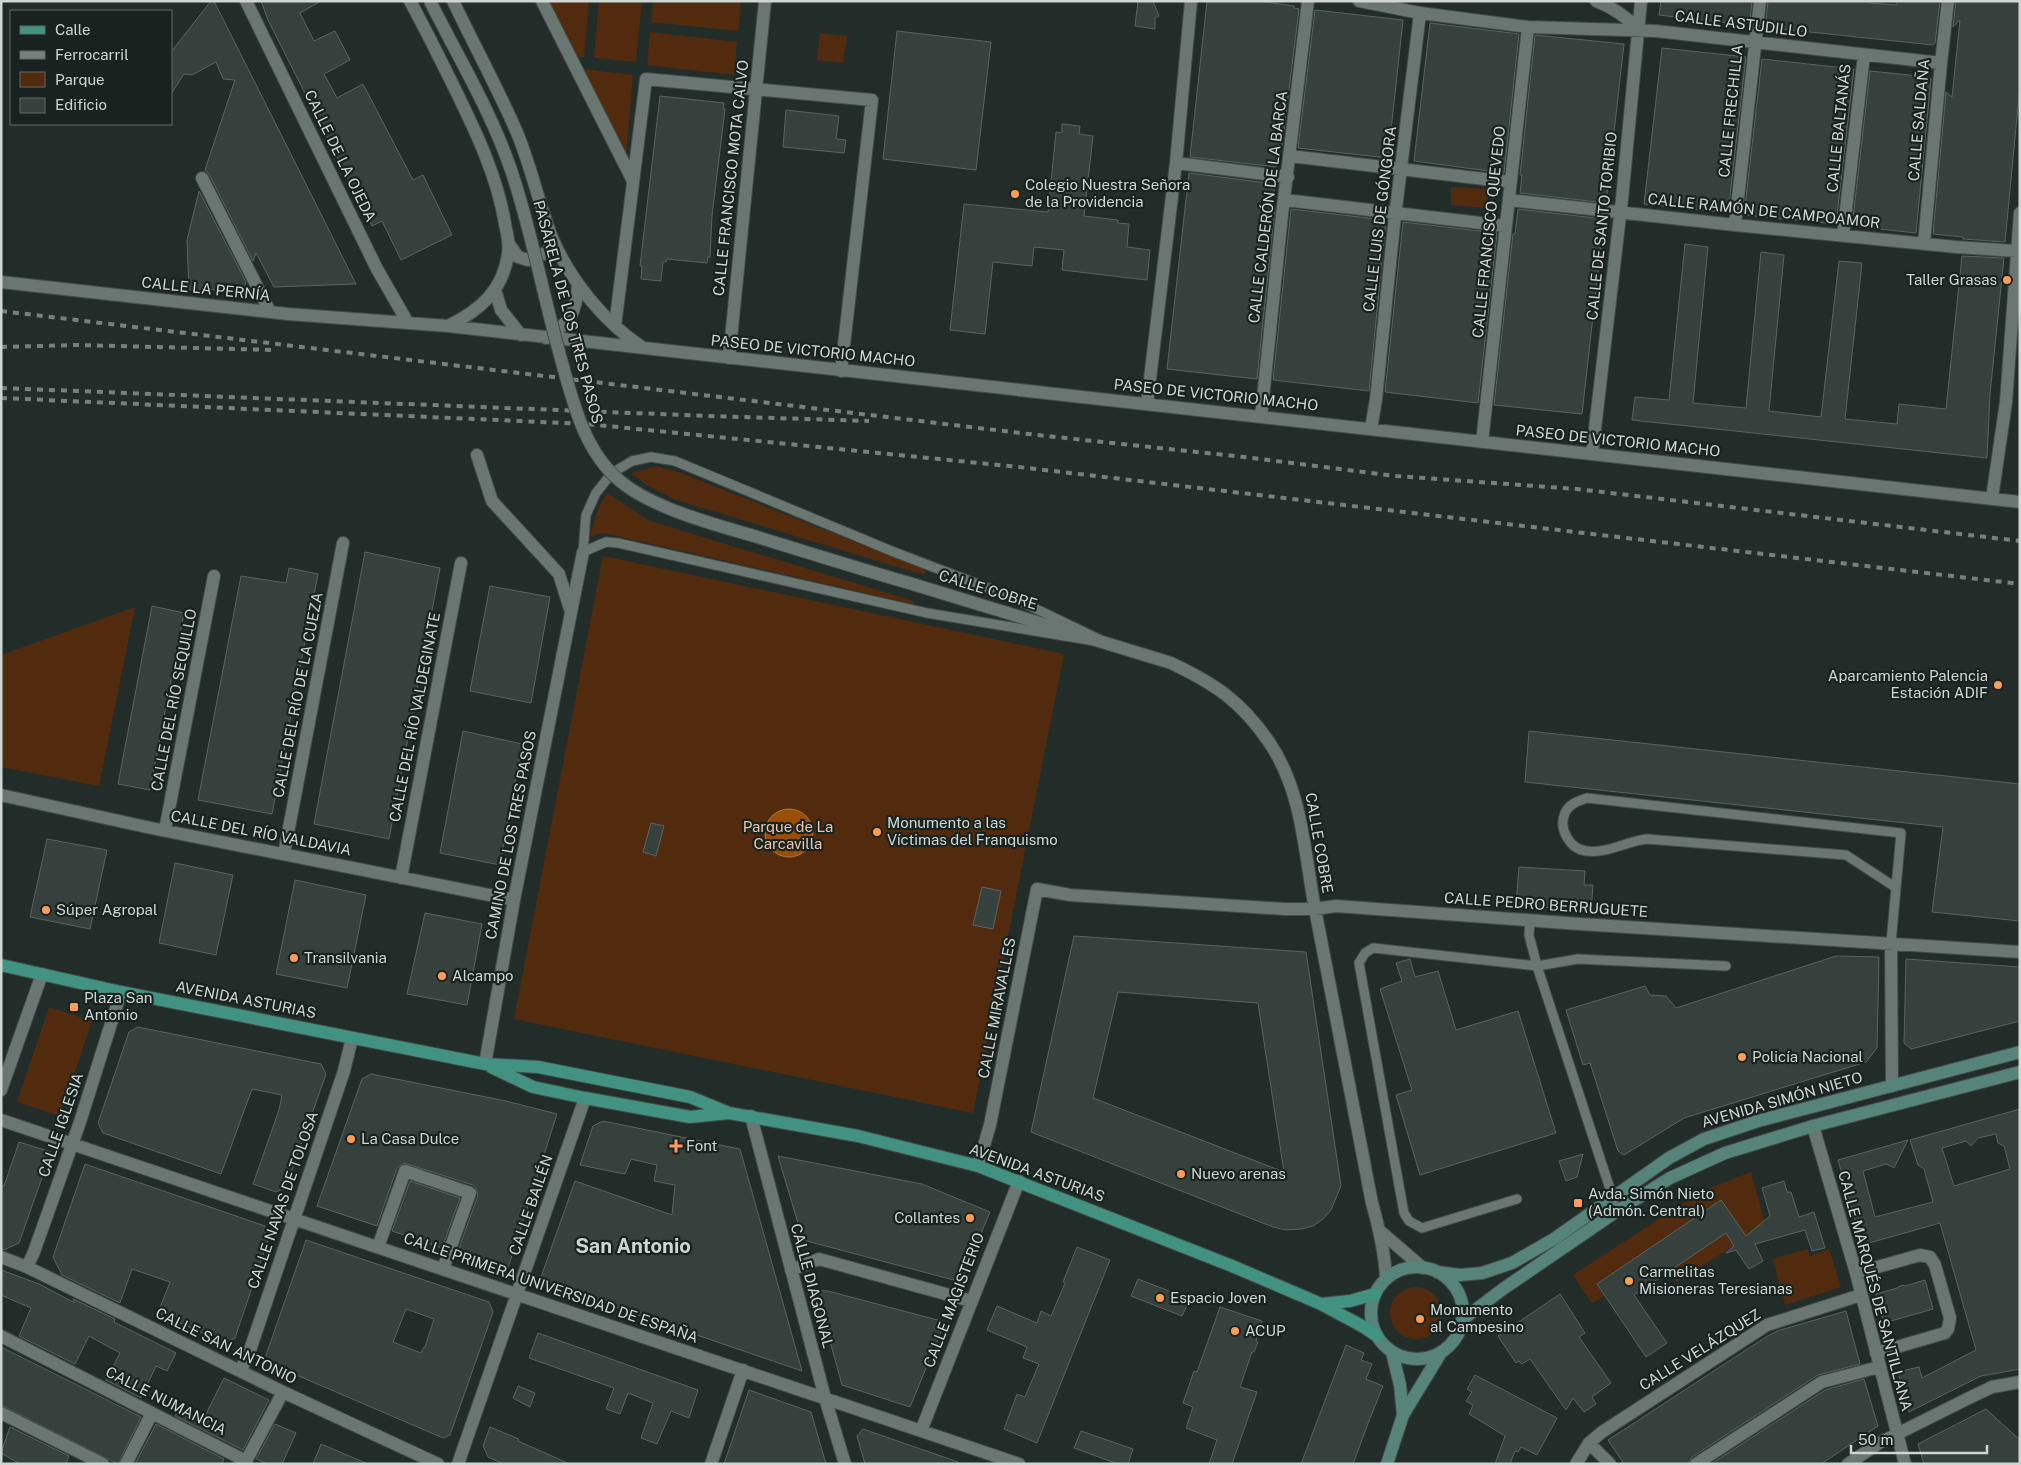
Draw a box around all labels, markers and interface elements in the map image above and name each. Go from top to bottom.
street label: CALLE ASTUDILLO [1674,7,1808,40]
legend [10,10,172,125]
text: Calle [55,21,91,38]
street label: CALLE FRECHILLA [1715,43,1746,178]
text: Ferrocarril [55,46,129,63]
street label: CALLE SALDAÑA [1905,58,1932,182]
street label: CALLE FRANCISCO MOTA CALVO [710,59,751,297]
street label: CALLE BALTANÁS [1823,63,1854,193]
text: Parque [55,71,105,88]
street label: CALLE DE LA OJEDA [301,87,380,225]
street label: CALLE CALDERÓN DE LA BARCA [1244,89,1290,324]
text: Edificio [55,96,107,113]
street label: CALLE LUIS DE GÓNGORA [1359,124,1399,313]
street label: CALLE FRANCISCO QUEVEDO [1469,125,1508,339]
street label: CALLE DE SANTO TORIBIO [1583,131,1620,321]
place label: Colegio Nuestra Señora de la Providencia [1025,176,1190,210]
marker: Colegio Nuestra Señora de la Providencia [1009,188,1021,200]
street label: CALLE RAMÓN DE CAMPOAMOR [1647,189,1881,231]
street label: PASARELA DE LOS TRES PASOS [530,198,607,425]
place label: Taller Grasas [1906,271,1997,288]
street label: CALLE LA PERNÍA [141,273,272,304]
marker: Taller Grasas [2001,274,2013,286]
street label: PASEO DE VICTORIO MACHO [710,331,916,370]
street label: PASEO DE VICTORIO MACHO [1113,375,1319,414]
street label: PASEO DE VICTORIO MACHO [1515,421,1721,460]
street label: CALLE COBRE [937,566,1039,613]
street label: CALLE DEL RÍO DE LA CUEZA [269,590,326,799]
street label: CALLE DEL RÍO SEQUILLO [147,607,200,792]
street label: CALLE DEL RÍO VALDEGINATE [386,611,443,823]
place label: Aparcamiento Palencia Estación ADIF [1828,667,1988,701]
marker: Aparcamiento Palencia Estación ADIF [1992,679,2004,691]
street label: CAMINO DE LOS TRES PASOS [482,729,539,941]
street label: CALLE COBRE [1302,791,1337,895]
street label: CALLE DEL RÍO VALDAVIA [169,807,353,858]
place label: Monumento a las Víctimas del Franquismo [887,814,1058,848]
park label: Parque de La Carcavilla [743,818,833,852]
marker: Monumento a las Víctimas del Franquismo [871,826,883,838]
street label: CALLE PEDRO BERRUGUETE [1443,889,1649,920]
place label: Súper Agropal [56,901,157,918]
marker: Súper Agropal [40,904,52,916]
street label: CALLE MIRAVALLES [974,936,1019,1080]
place label: Transilvania [304,949,387,966]
marker: Transilvania [288,952,300,964]
place label: Alcampo [452,967,514,984]
marker: Alcampo [436,970,448,982]
street label: AVENIDA ASTURIAS [174,978,318,1021]
place label: Plaza San Antonio [84,989,152,1023]
marker: Plaza San Antonio [68,1001,80,1013]
place label: Policía Nacional [1752,1048,1863,1065]
marker: Policía Nacional [1736,1051,1748,1063]
street label: AVENIDA SIMÓN NIETO [1699,1067,1864,1131]
street label: CALLE IGLESIA [35,1070,86,1179]
street label: CALLE NAVAS DE TOLOSA [244,1108,321,1291]
place label: La Casa Dulce [361,1130,459,1147]
marker: La Casa Dulce [345,1133,357,1145]
place label: Font [686,1137,717,1154]
marker: Font [670,1140,682,1152]
street label: AVENIDA ASTURIAS [967,1140,1107,1205]
street label: CALLE BAILÉN [505,1152,556,1257]
place label: Nuevo arenas [1191,1165,1286,1182]
marker: Nuevo arenas [1175,1168,1187,1180]
street label: CALLE MARQUÉS DE SANTILLANA [1835,1169,1916,1413]
place label: Avda. Simón Nieto (Admón. Central) [1588,1185,1714,1219]
marker: Avda. Simón Nieto (Admón. Central) [1572,1197,1584,1209]
place label: Collantes [894,1209,960,1226]
marker: Collantes [964,1212,976,1224]
street label: CALLE DIAGONAL [788,1222,837,1350]
street label: CALLE PRIMERA UNIVERSIDAD DE ESPAÑA [402,1229,701,1346]
street label: CALLE MAGISTERIO [920,1230,987,1370]
district label: San Antonio [575,1234,691,1258]
place label: Carmelitas Misioneras Teresianas [1639,1263,1793,1297]
marker: Carmelitas Misioneras Teresianas [1623,1275,1635,1287]
place label: Espacio Joven [1170,1289,1266,1306]
marker: Espacio Joven [1154,1292,1166,1304]
place label: Monumento al Campesino [1430,1301,1524,1335]
street label: CALLE SAN ANTONIO [153,1304,300,1387]
street label: CALLE VELÁZQUEZ [1636,1305,1763,1394]
marker: Monumento al Campesino [1414,1313,1426,1325]
place label: ACUP [1245,1322,1286,1339]
marker: ACUP [1229,1325,1241,1337]
street label: CALLE NUMANCIA [103,1363,230,1439]
scale bar [1851,1422,1987,1454]
text: 50 m [1858,1431,1893,1448]

